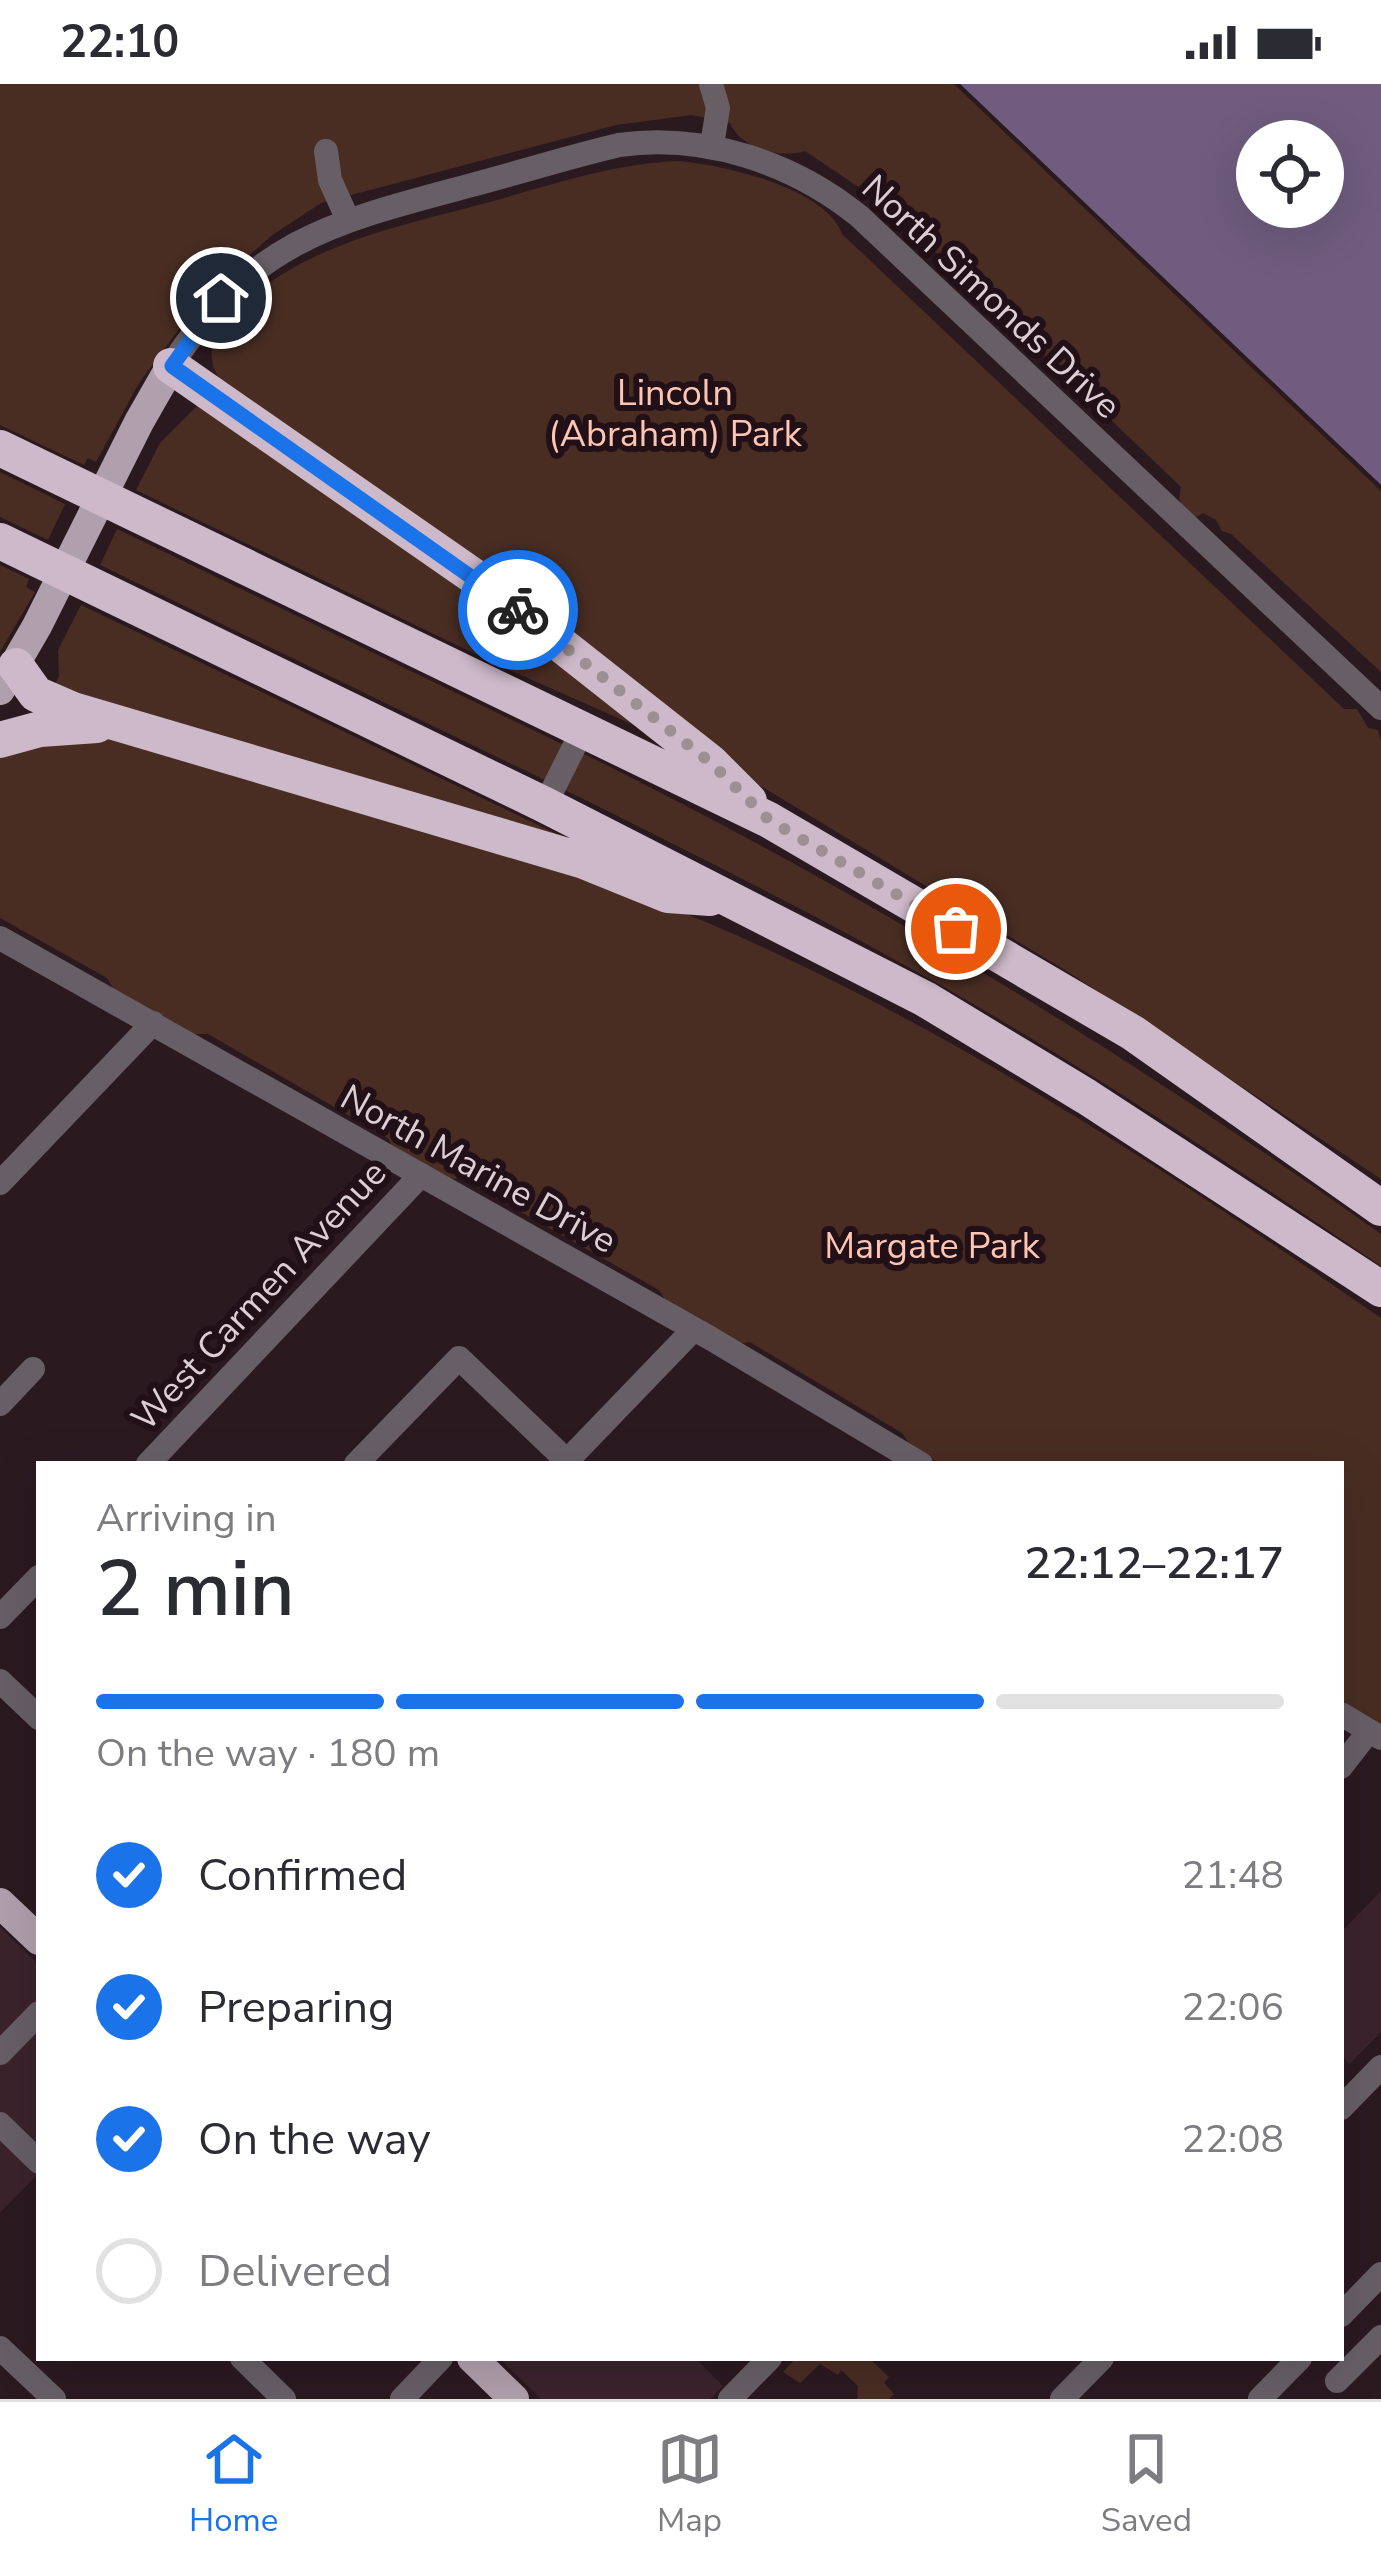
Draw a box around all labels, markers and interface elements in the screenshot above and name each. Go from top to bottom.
text: 22:10 [60,12,179,73]
map controls [1236,120,1344,228]
button: locate [1236,120,1344,228]
street label: North Simonds Drive [851,164,1131,430]
pin [170,247,272,349]
icon: home [188,265,254,331]
park label: Lincoln (Abraham) Park [548,369,803,459]
courier [458,550,578,670]
icon: bike [485,577,551,643]
pin [905,878,1007,980]
icon: bag [923,896,989,962]
street label: North Marine Drive [332,1073,625,1265]
street label: West Carmen Avenue [121,1150,398,1442]
park label: Margate Park [824,1222,1041,1271]
text: Arriving in [96,1492,277,1545]
text: 22:12–22:17 [1024,1533,1284,1594]
text: 2 min [96,1536,295,1643]
text: On the way · 180 m [96,1727,440,1780]
icon: check [96,1842,162,1908]
text: Confirmed [198,1845,407,1906]
text: 21:48 [1182,1849,1284,1902]
icon: check [96,1974,162,2040]
text: Preparing [198,1977,394,2038]
text: 22:06 [1182,1981,1284,2034]
icon: check [96,2106,162,2172]
text: On the way [198,2109,431,2170]
text: 22:08 [1182,2113,1284,2166]
text: Delivered [198,2241,392,2302]
tab: Home [189,2426,278,2543]
tab: Map [657,2426,723,2543]
tab: Saved [1101,2426,1192,2543]

